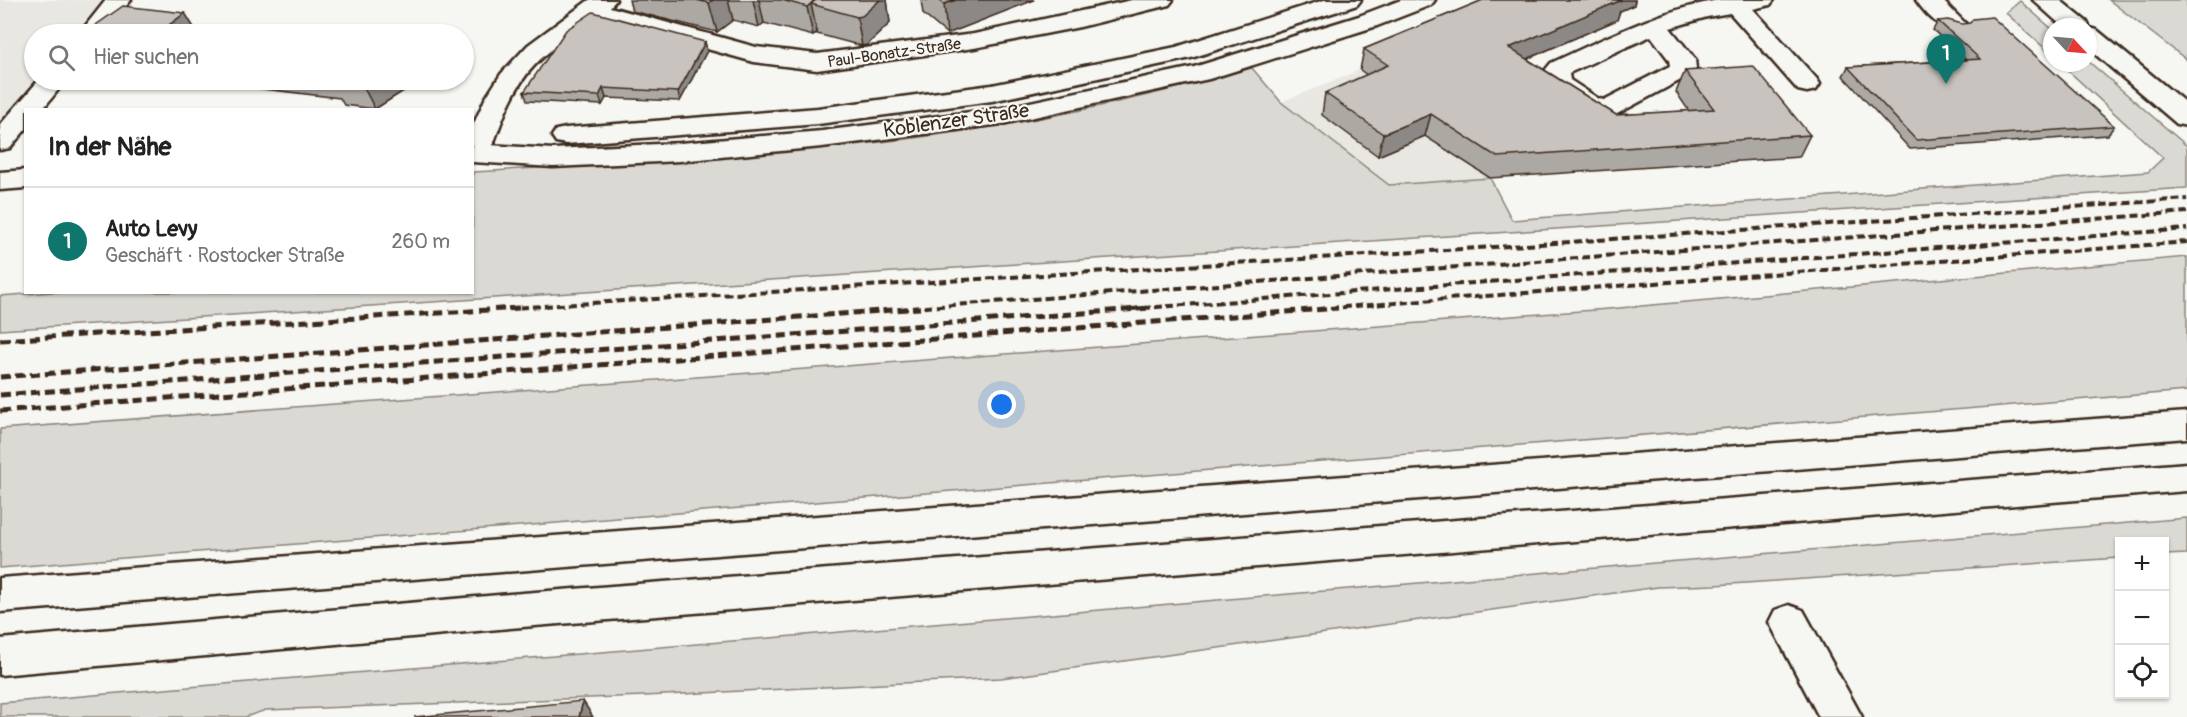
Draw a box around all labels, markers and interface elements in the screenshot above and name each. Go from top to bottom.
north arrow [2043,18,2097,72]
search box [24,24,474,90]
street label: Paul-Bonatz-Straße [826,34,962,72]
pin: 1 [1926,34,1966,84]
icon: search [45,41,78,74]
text: Hier suchen [93,43,199,71]
street label: Koblenzer Straße [882,98,1031,143]
text: In der Nähe [48,131,171,163]
text: Auto Levy [105,215,197,243]
text: 1 [64,229,71,254]
text: 260 m [391,229,450,254]
text: Geschäft · Rostocker Straße [105,243,344,268]
your location [987,390,1016,419]
map controls [2115,537,2169,699]
button: + [2115,537,2169,591]
button: − [2115,591,2169,645]
button: locate [2115,645,2169,699]

